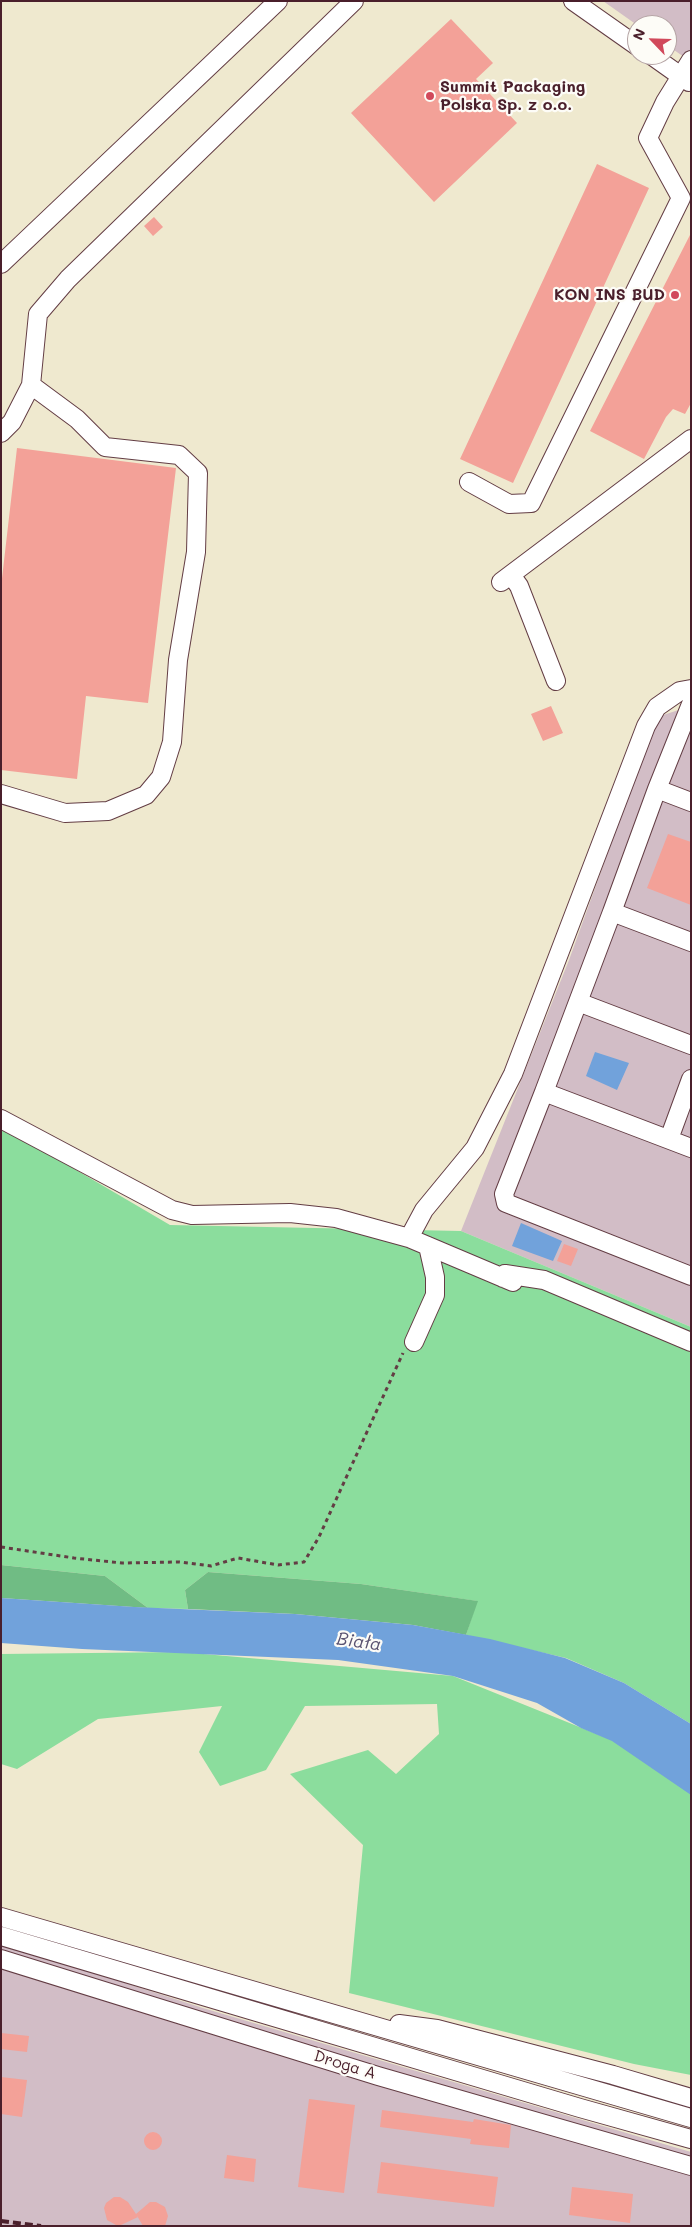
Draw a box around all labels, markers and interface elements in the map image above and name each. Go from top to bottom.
north arrow [627,15,677,65]
text: N [628,25,650,43]
place label: Summit Packaging Polska Sp. z o.o. [440,77,585,115]
marker: Summit Packaging Polska Sp. z o.o. [424,90,436,102]
place label: KON INS BUD [554,285,665,305]
marker: KON INS BUD [669,289,681,301]
water label: Biała [335,1628,383,1656]
street label: Droga A [312,2046,378,2084]

